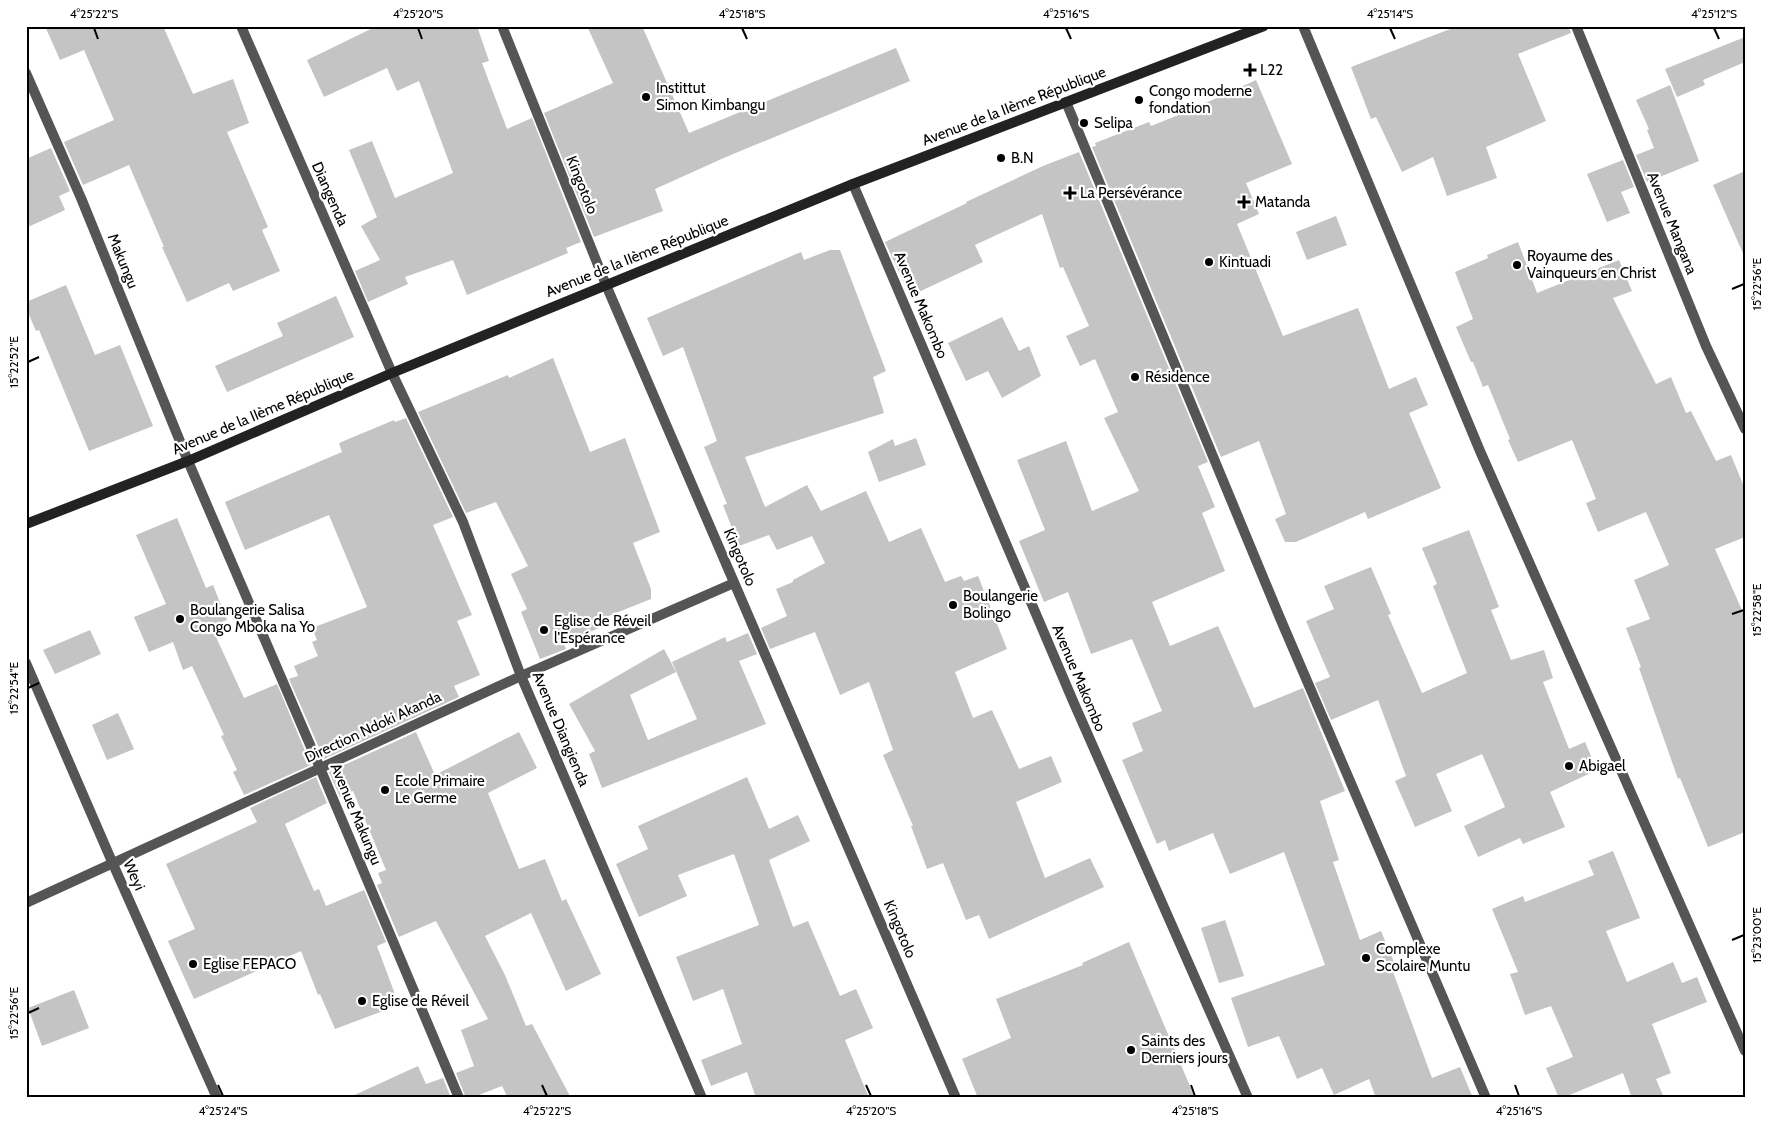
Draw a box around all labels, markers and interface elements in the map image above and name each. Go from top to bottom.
text: 4°25'22"S [70,6,118,21]
text: 4°25'20"S [393,6,443,21]
text: 4°25'18"S [718,6,766,21]
text: 4°25'16"S [1043,6,1089,21]
text: 4°25'14"S [1367,6,1413,21]
text: 4°25'12"S [1691,6,1737,21]
place label: L22 [1260,61,1283,79]
street label: Avenue de la IIème République [920,62,1109,149]
marker: L22 [1244,64,1256,76]
place label: Instittut Simon Kimbangu [656,79,765,114]
place label: Congo moderne fondation [1149,82,1252,117]
marker: Instittut Simon Kimbangu [640,91,652,103]
marker: Congo moderne fondation [1133,94,1145,106]
place label: Selipa [1094,114,1134,132]
marker: Selipa [1078,117,1090,129]
place label: B.N [1011,149,1034,167]
marker: B.N [995,152,1007,164]
street label: Kingotolo [562,153,602,217]
street label: Diangenda [308,159,353,230]
street label: Avenue Mangana [1643,169,1701,278]
place label: La Persévérance [1080,184,1183,202]
marker: La Persévérance [1064,187,1076,199]
place label: Matanda [1255,193,1311,211]
marker: Matanda [1237,195,1251,209]
street label: Avenue de la IIème République [543,211,731,301]
street label: Makungu [104,231,142,291]
place label: Royaume des Vainqueurs en Christ [1527,247,1656,282]
street label: Avenue Makombo [890,249,952,361]
place label: Kintuadi [1219,253,1271,271]
marker: Kintuadi [1203,256,1215,268]
text: 15°22'56"E [1749,257,1764,310]
marker: Royaume des Vainqueurs en Christ [1511,259,1523,271]
text: 15°22'52"E [6,336,21,388]
street label: Avenue de la IIème République [170,365,357,458]
place label: Résidence [1145,368,1210,386]
marker: Résidence [1129,371,1141,383]
street label: Kingotolo [720,525,760,589]
text: 15°22'58"E [1749,583,1764,636]
place label: Boulangerie Bolingo [963,587,1038,622]
marker: Boulangerie Bolingo [947,599,959,611]
place label: Boulangerie Salisa Congo Mboka na Yo [190,601,315,636]
place label: Eglise de Réveil l'Espérance [554,612,651,647]
marker: Boulangerie Salisa Congo Mboka na Yo [174,613,186,625]
street label: Avenue Makombo [1048,622,1110,734]
marker: Eglise de Réveil l'Espérance [538,624,550,636]
text: 15°22'54"E [6,661,21,714]
street label: Avenue Diangienda [529,669,594,790]
street label: Direction Ndoki Akanda [302,687,445,767]
place label: Abigael [1579,757,1626,775]
marker: Abigael [1563,760,1575,772]
street label: Avenue Makungu [327,761,385,867]
place label: Ecole Primaire Le Germe [395,772,485,807]
marker: Ecole Primaire Le Germe [379,784,391,796]
street label: Weyi [119,857,149,893]
street label: Kingotolo [880,897,920,961]
text: 15°23'00"E [1749,907,1764,963]
place label: Complexe Scolaire Muntu [1376,940,1470,975]
marker: Complexe Scolaire Muntu [1360,952,1372,964]
place label: Eglise FEPACO [203,955,296,973]
marker: Eglise FEPACO [187,958,199,970]
text: 15°22'56"E [6,986,21,1039]
place label: Eglise de Réveil [372,992,469,1010]
marker: Eglise de Réveil [356,995,368,1007]
place label: Saints des Derniers jours [1141,1032,1228,1067]
marker: Saints des Derniers jours [1125,1044,1137,1056]
text: 4°25'24"S [198,1103,248,1118]
text: 4°25'22"S [523,1103,571,1118]
text: 4°25'20"S [846,1103,896,1118]
text: 4°25'18"S [1171,1103,1219,1118]
text: 4°25'16"S [1496,1103,1542,1118]

